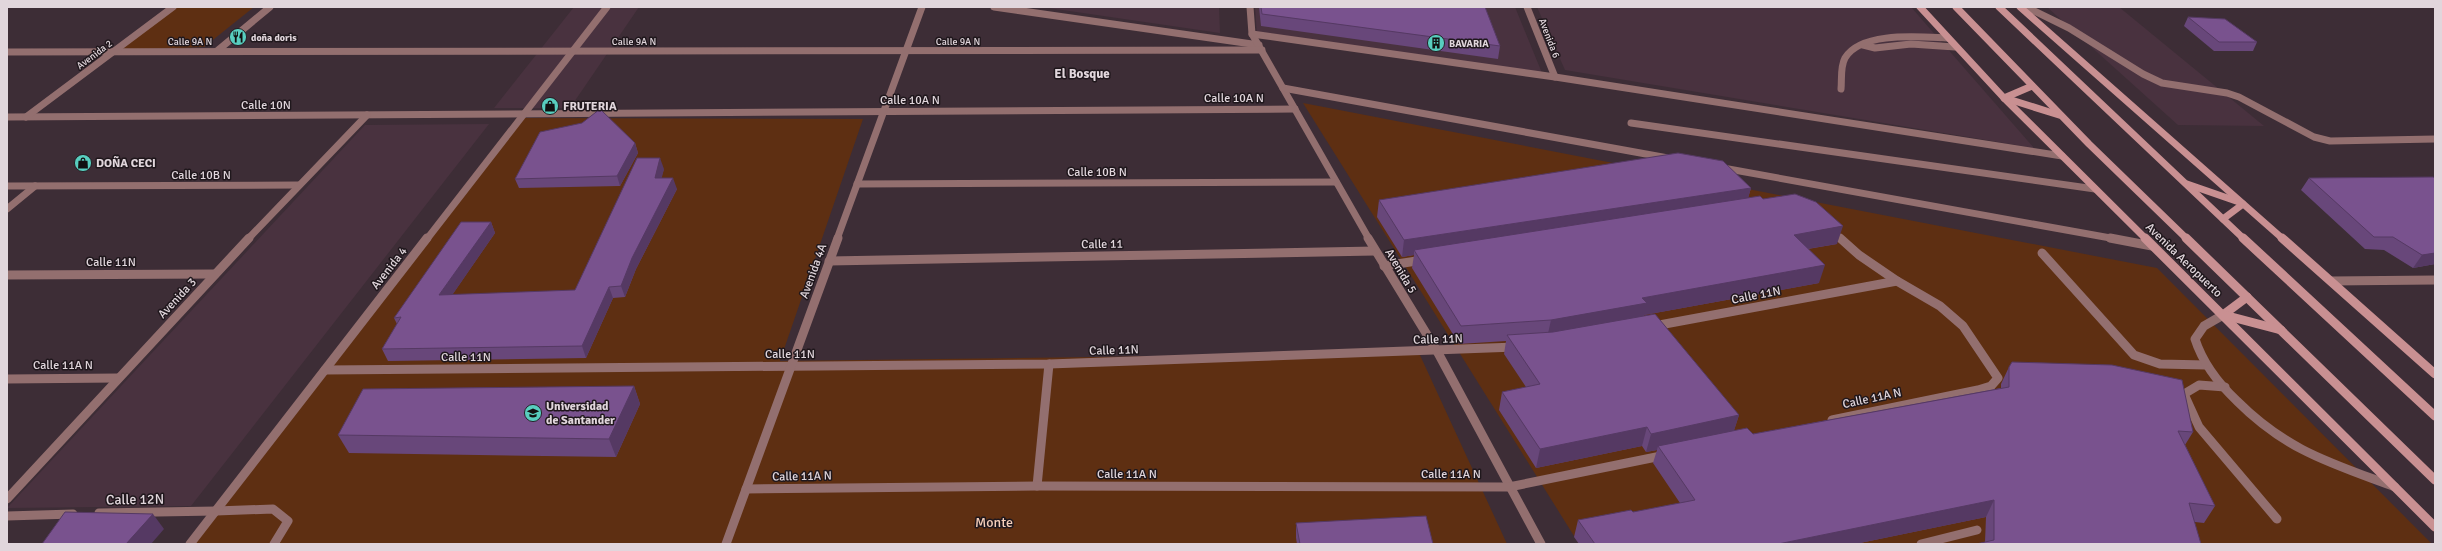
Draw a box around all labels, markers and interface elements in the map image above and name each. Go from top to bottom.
street label: Avenida 6 [1536,17,1562,60]
restaurant icon: doña doris [228,27,248,47]
place label: doña doris [251,32,297,44]
building icon: BAVARIA [1426,33,1446,53]
street label: Calle 9A N [168,36,212,48]
street label: Calle 9A N [612,36,656,48]
street label: Calle 9A N [936,36,980,48]
street label: Avenida 2 [74,38,115,72]
place label: BAVARIA [1449,38,1489,50]
district label: El Bosque [1054,66,1110,82]
street label: Calle 10A N [1204,91,1264,106]
street label: Calle 10A N [880,93,940,108]
shop icon: FRUTERIA [540,96,560,116]
street label: Calle 10N [241,98,291,113]
place label: FRUTERIA [563,99,617,114]
shop icon: DOÑA CECI [73,153,93,173]
place label: DOÑA CECI [96,155,156,171]
street label: Calle 10B N [1067,165,1127,180]
street label: Calle 10B N [171,168,231,183]
street label: Avenida Aeropuerto [2142,220,2225,301]
street label: Calle 11 [1081,237,1123,252]
street label: Avenida 4A [797,241,831,301]
street label: Avenida 4 [368,244,411,293]
street label: Avenida 5 [1381,246,1420,296]
street label: Calle 11N [86,255,136,270]
street label: Avenida 3 [155,275,200,322]
street label: Calle 11N [1730,283,1782,308]
street label: Calle 11N [1413,331,1463,348]
street label: Calle 11N [1089,342,1139,359]
street label: Calle 11N [765,347,815,362]
street label: Calle 11N [441,350,491,365]
street label: Calle 11A N [33,358,93,373]
street label: Calle 11A N [1841,385,1903,412]
place label: Universidad de Santander [546,399,615,428]
school or university icon: Universidad de Santander [523,403,543,423]
street label: Calle 11A N [1097,467,1157,482]
street label: Calle 11A N [1421,467,1481,482]
street label: Calle 11A N [772,468,832,485]
street label: Calle 12N [106,490,164,509]
park label: Monte [975,514,1013,531]

